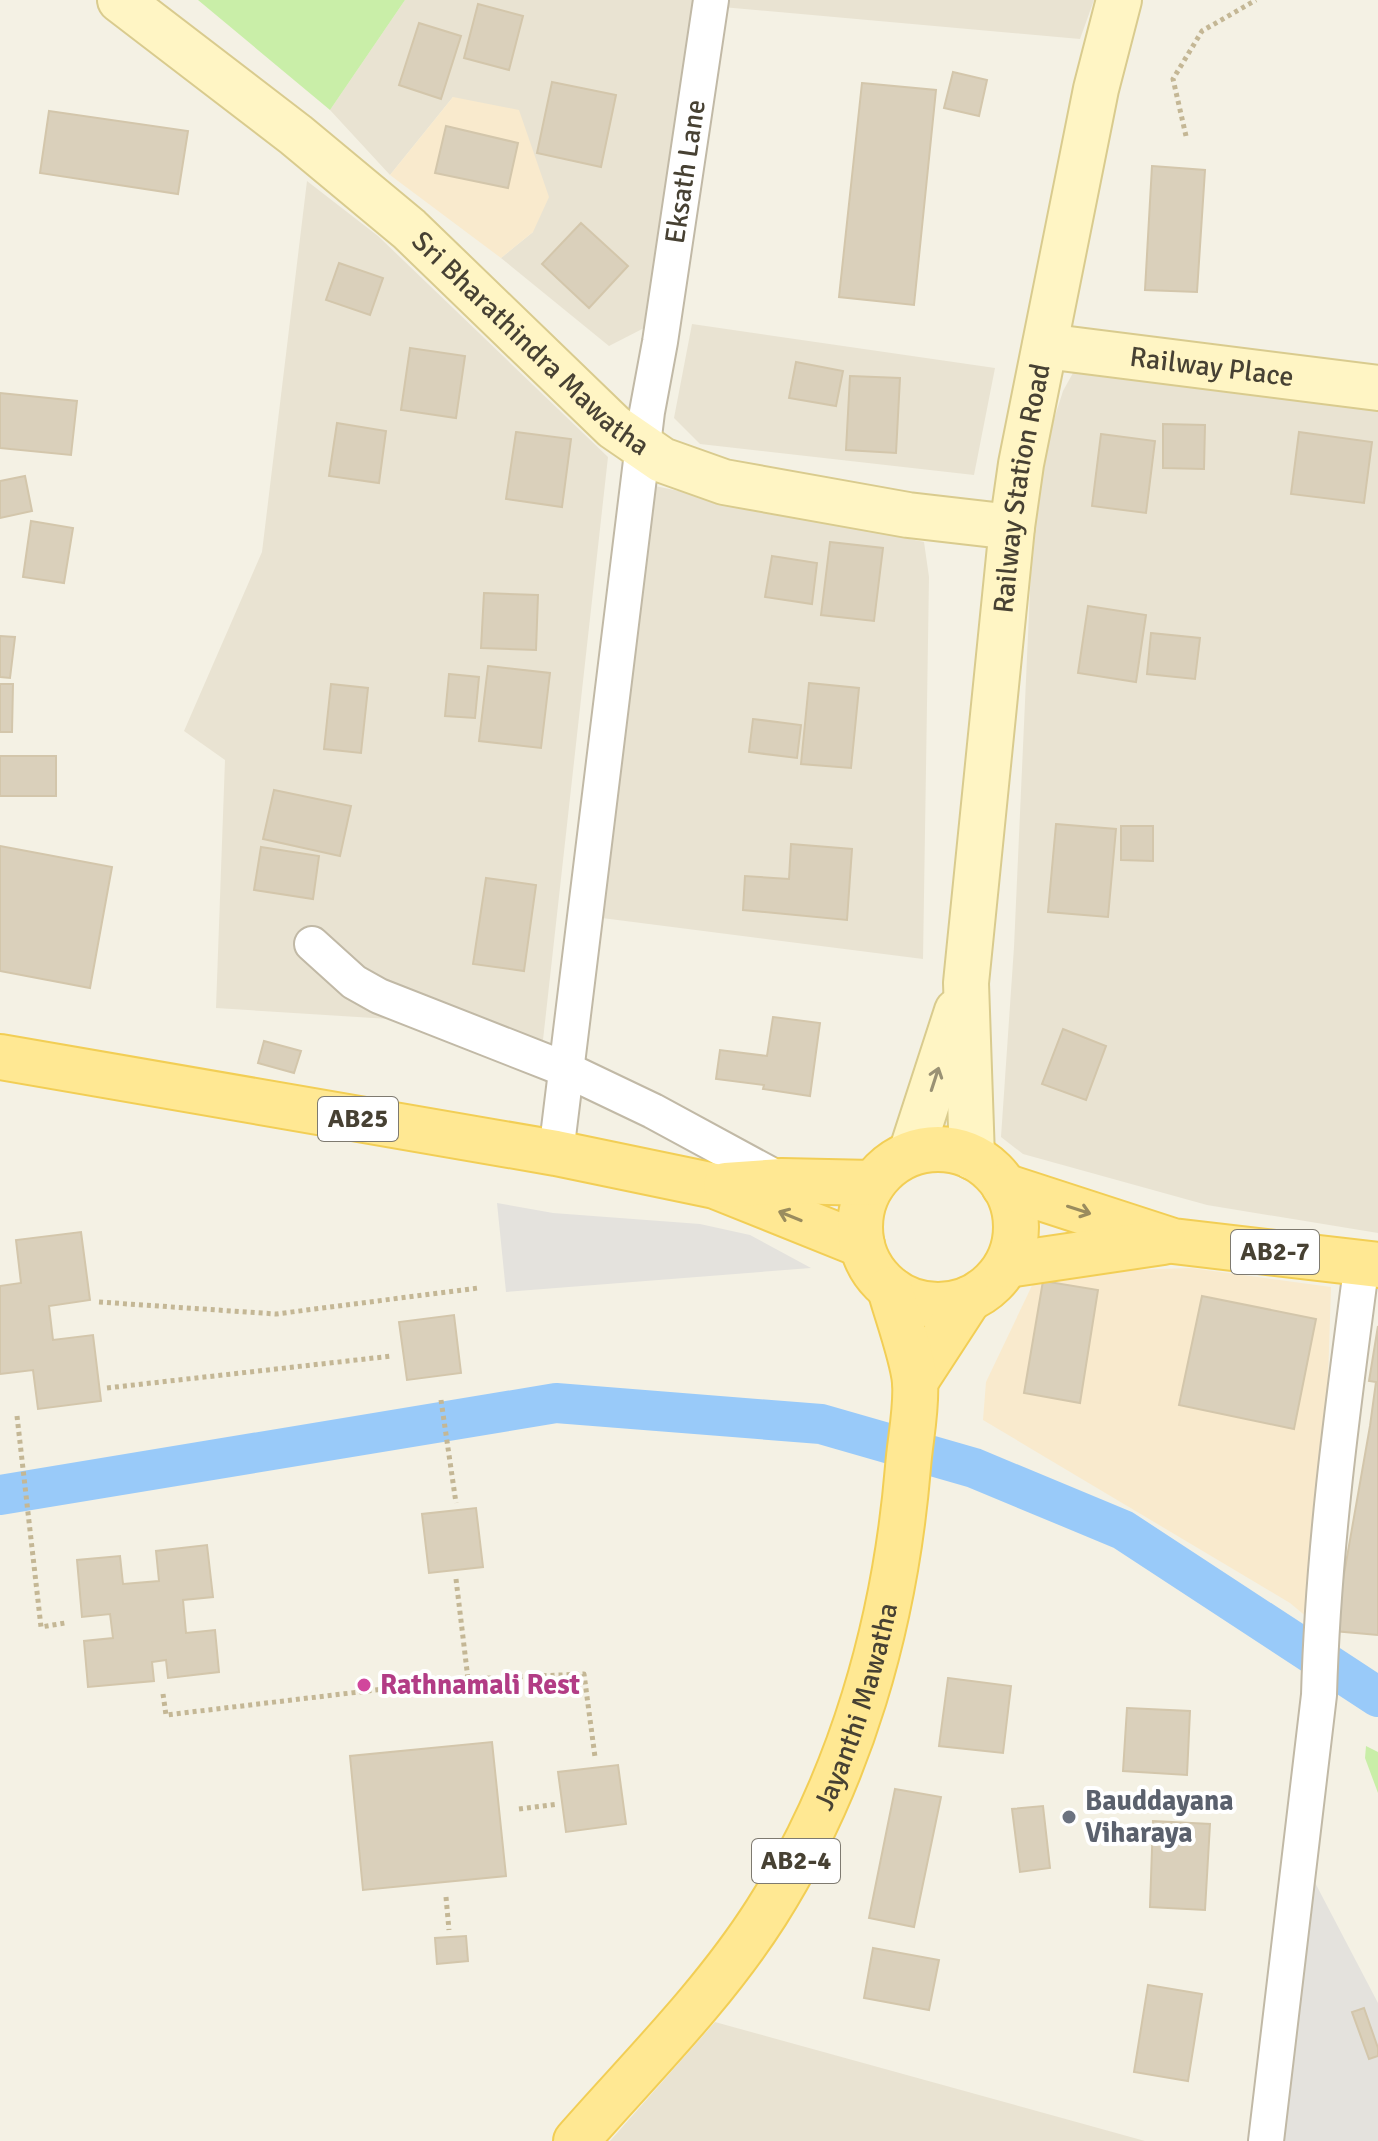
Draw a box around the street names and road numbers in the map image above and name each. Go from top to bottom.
street label: Eksath Lane [658,97,713,246]
street label: Sri Bharathindra Mawatha [405,224,656,463]
street label: Railway Place [1128,340,1296,394]
street label: Railway Station Road [986,360,1058,615]
road number: AB25 [318,1097,398,1141]
road number: AB2-7 [1231,1230,1319,1274]
street label: Jayanthi Mawatha [807,1600,905,1816]
road number: AB2-4 [752,1839,840,1883]

